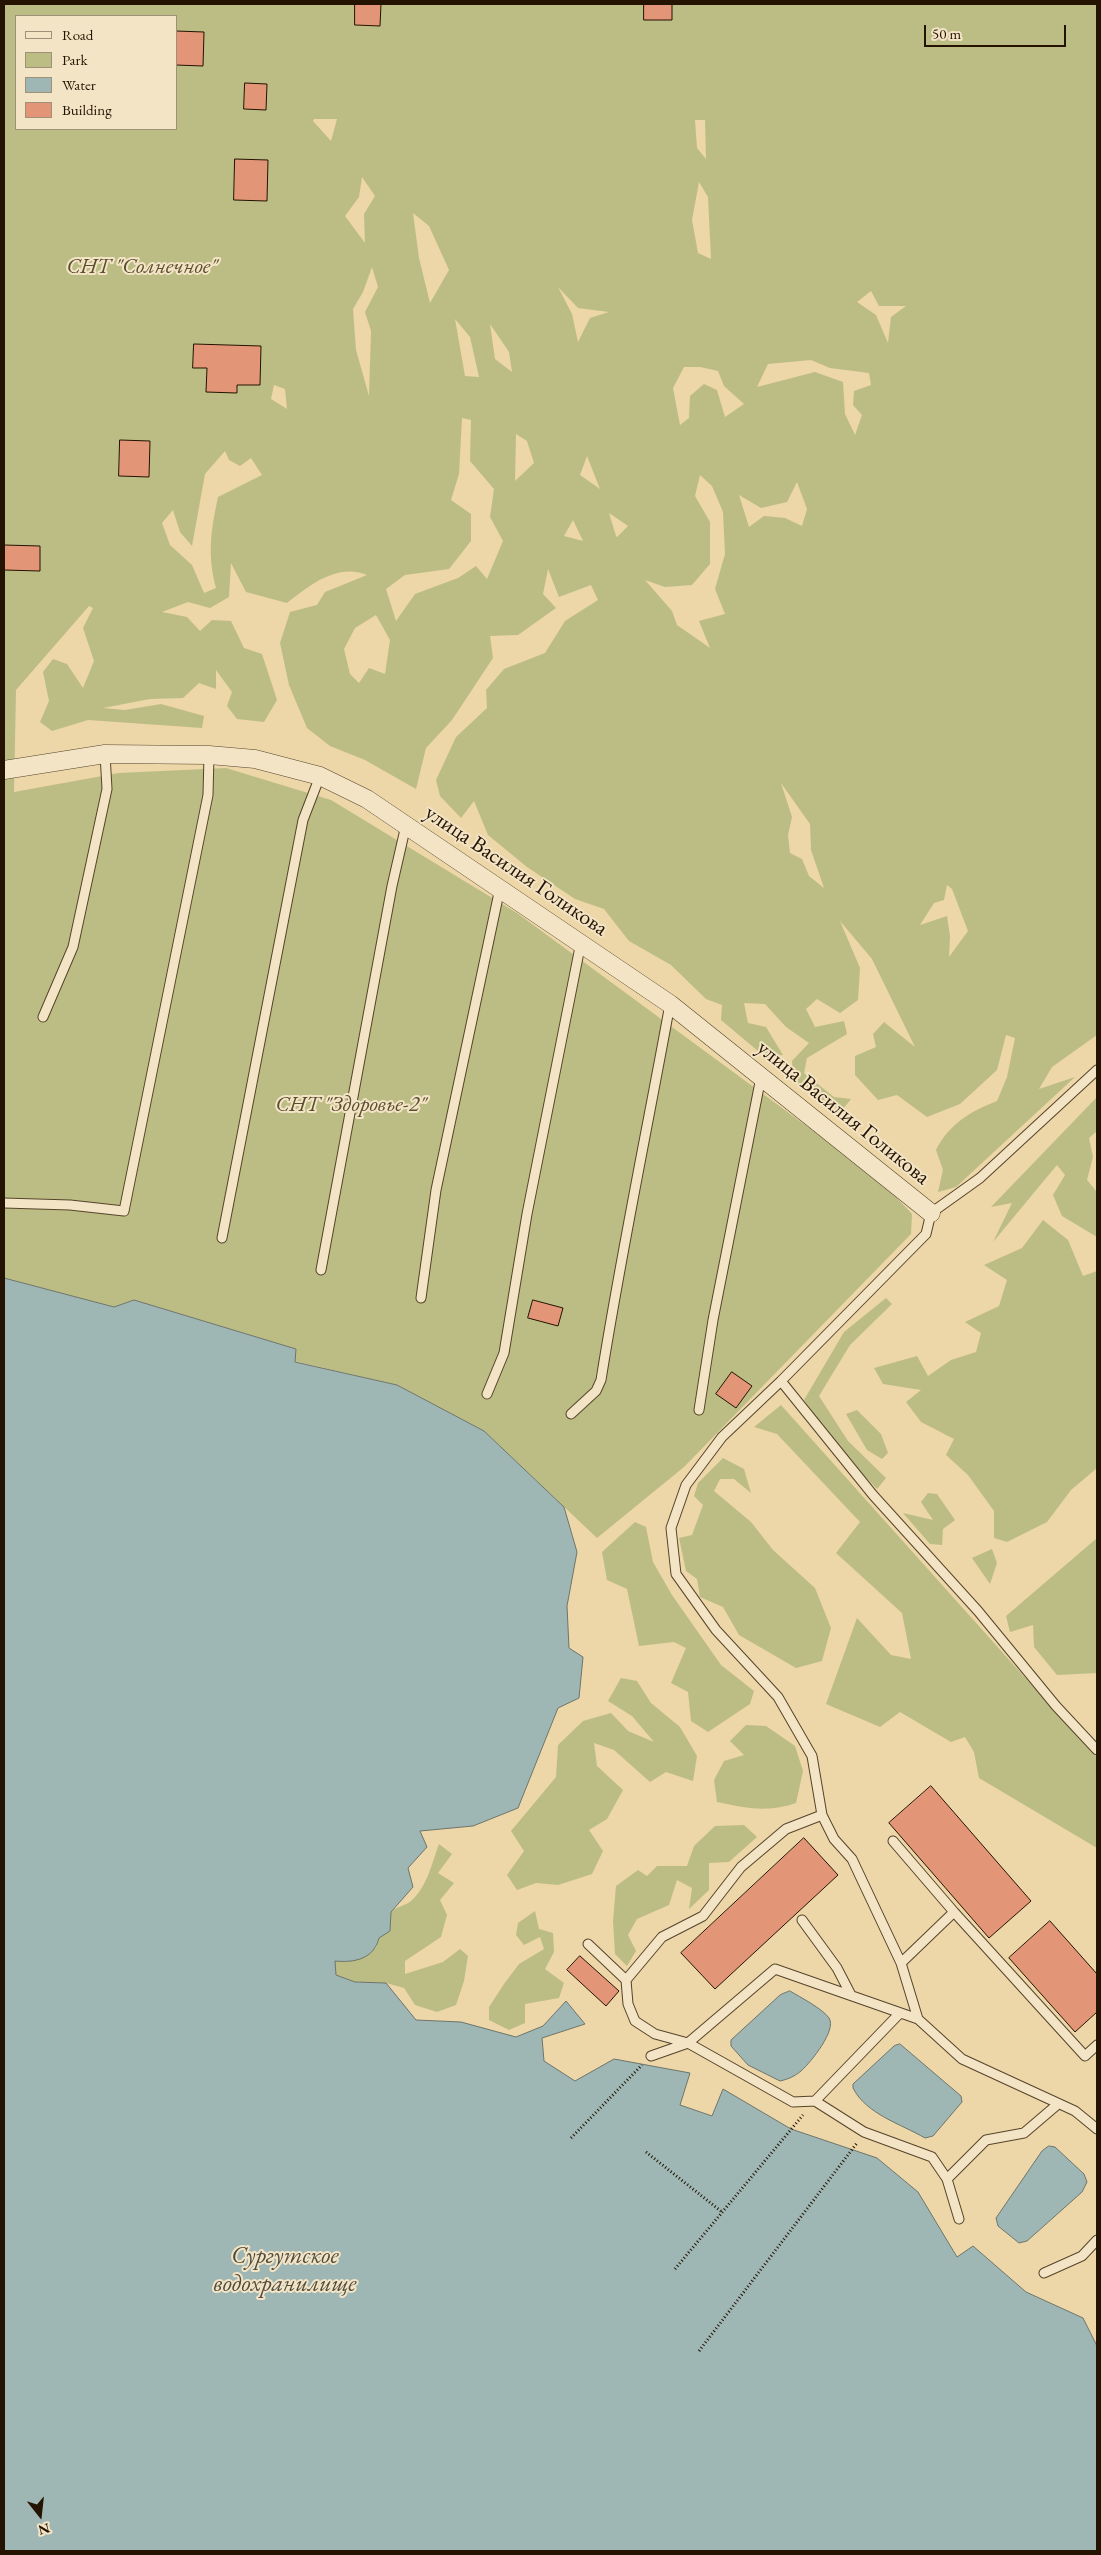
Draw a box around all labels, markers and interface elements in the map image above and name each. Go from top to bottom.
legend [15,15,178,130]
scale bar [926,15,1068,47]
text: 50 m [932,24,961,43]
text: Road [62,25,93,44]
text: Park [62,50,88,69]
text: Water [62,75,96,94]
text: Building [62,100,112,119]
park label: СНТ "Солнечное" [66,254,218,280]
street label: улица Василия Голикова [419,800,613,942]
street label: улица Василия Голикова [751,1035,935,1191]
park label: СНТ "Здоровье-2" [275,1092,427,1118]
water label: Сургутское водохранилище [214,2242,356,2298]
north arrow [15,2490,65,2540]
text: N [36,2519,52,2540]

